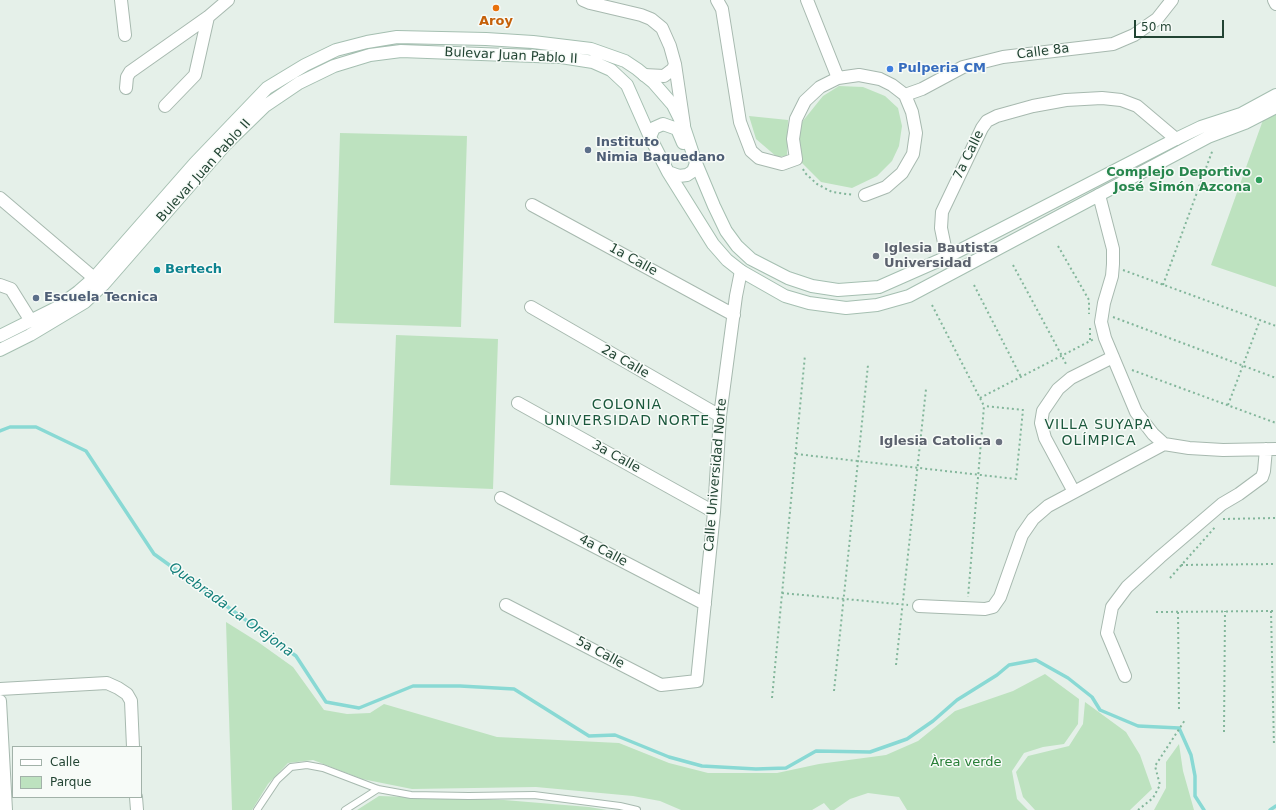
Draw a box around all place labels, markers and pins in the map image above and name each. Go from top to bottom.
marker: Aroy [491,3,501,13]
place label: Aroy [479,14,513,30]
place label: Pulperia CM [898,61,986,77]
marker: Pulperia CM [885,64,895,74]
place label: Instituto Nimia Baquedano [596,135,725,166]
marker: Instituto Nimia Baquedano [583,145,593,155]
place label: Complejo Deportivo José Simón Azcona [1106,165,1251,196]
marker: Complejo Deportivo José Simón Azcona [1254,175,1264,185]
place label: Iglesia Bautista Universidad [884,241,998,272]
marker: Iglesia Bautista Universidad [871,251,881,261]
place label: Bertech [165,262,222,278]
marker: Bertech [152,265,162,275]
place label: Escuela Tecnica [44,290,158,306]
marker: Escuela Tecnica [31,293,41,303]
place label: Iglesia Catolica [879,434,991,450]
marker: Iglesia Catolica [994,437,1004,447]

